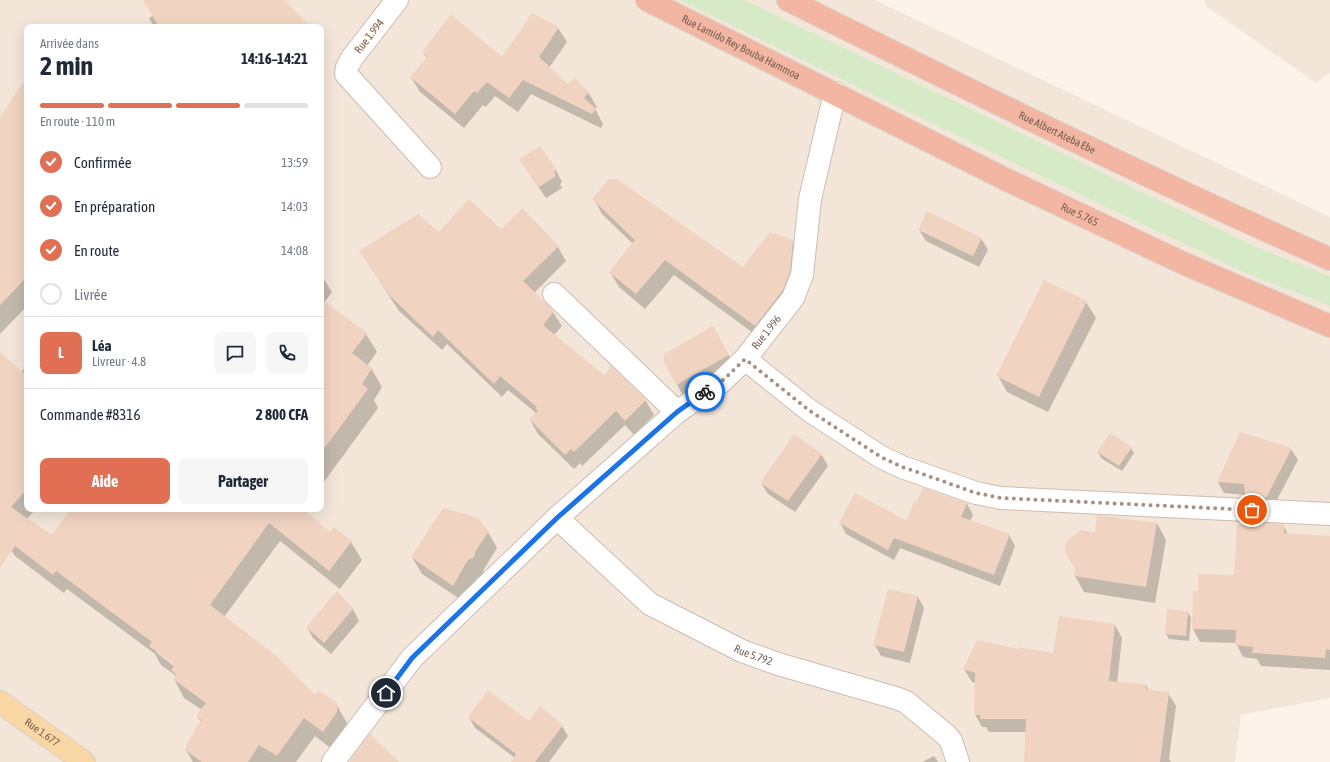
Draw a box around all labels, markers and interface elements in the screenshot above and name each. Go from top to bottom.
street label: Rue Lamido Rey Bouba Hammoa [680,12,802,82]
street label: Rue 1.994 [352,17,386,55]
text: Arrivée dans [40,36,99,51]
text: 14:16–14:21 [241,50,308,67]
text: 2 min [40,51,93,81]
street label: Rue Albert Ateba Ebe [1017,109,1098,156]
text: En route · 110 m [40,114,115,129]
icon: check [40,151,62,173]
text: Confirmée [74,154,131,171]
text: 13:59 [281,155,308,170]
icon: check [40,195,62,217]
text: En préparation [74,198,155,215]
text: 14:03 [281,199,308,214]
street label: Rue 5.765 [1059,200,1100,228]
icon: check [40,239,62,261]
text: En route [74,242,119,259]
text: 14:08 [281,243,308,258]
text: Livrée [74,286,107,303]
street label: Rue 1.996 [749,313,783,352]
button: chat [214,332,256,374]
button: phone [266,332,308,374]
text: Léa [92,337,112,354]
text: L [58,344,64,361]
text: Livreur · 4.8 [92,354,146,369]
courier [685,372,725,412]
icon: bike [694,381,716,403]
text: Commande #8316 [40,406,140,423]
text: 2 800 CFA [256,406,308,423]
button: Aide [40,458,170,504]
button: Partager [178,458,308,504]
pin [1235,493,1269,527]
icon: bag [1241,499,1263,521]
street label: Rue 5.792 [732,642,774,668]
pin [369,676,403,710]
icon: home [375,682,397,704]
street label: Rue 1.677 [23,716,62,749]

